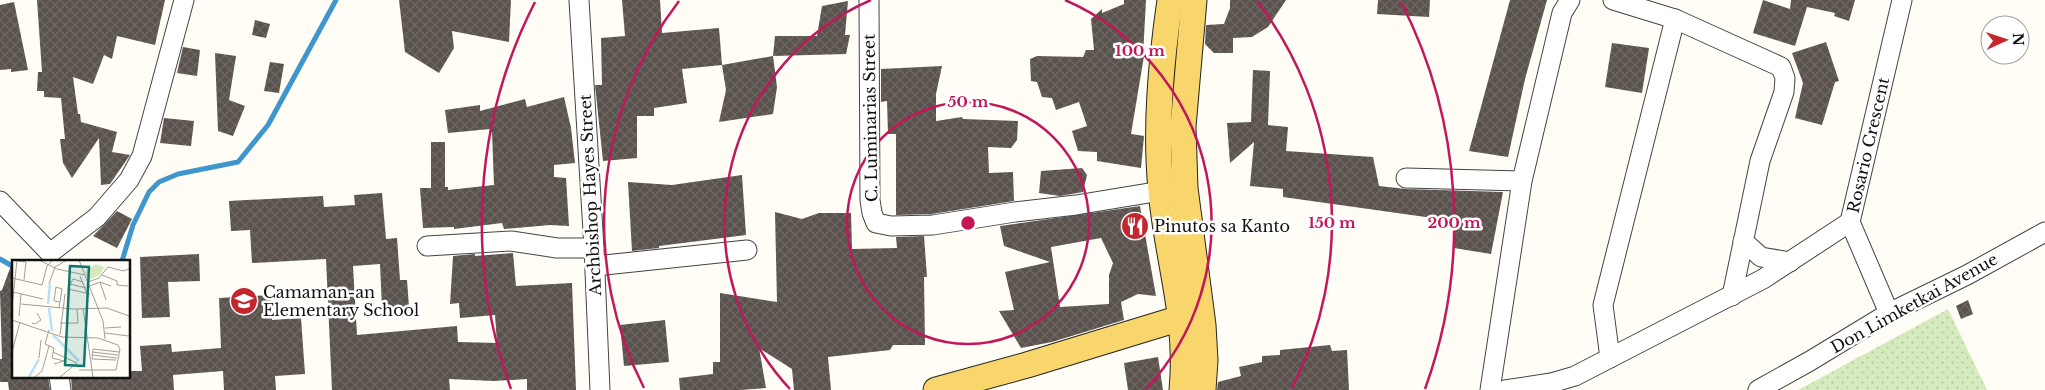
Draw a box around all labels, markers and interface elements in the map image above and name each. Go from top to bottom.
north arrow [1980,15,2030,65]
text: N [2009,32,2027,46]
street label: C. Luminarias Street [859,34,881,202]
text: 100 m [1115,41,1165,60]
street label: Rosario Crescent [1843,75,1893,215]
text: 50 m [948,92,989,111]
street label: Archbishop Hayes Street [575,94,605,297]
restaurant icon: Pinutos sa Kanto [1120,211,1150,241]
text: 150 m [1308,213,1356,232]
text: 200 m [1428,213,1481,232]
centre of rings [959,214,977,232]
place label: Pinutos sa Kanto [1154,216,1290,236]
street label: Don Limketkai Avenue [1827,249,2001,357]
inset map [12,260,130,378]
place label: Camaman-an Elementary School [263,282,419,320]
school or university icon: Camaman-an Elementary School [229,286,259,316]

